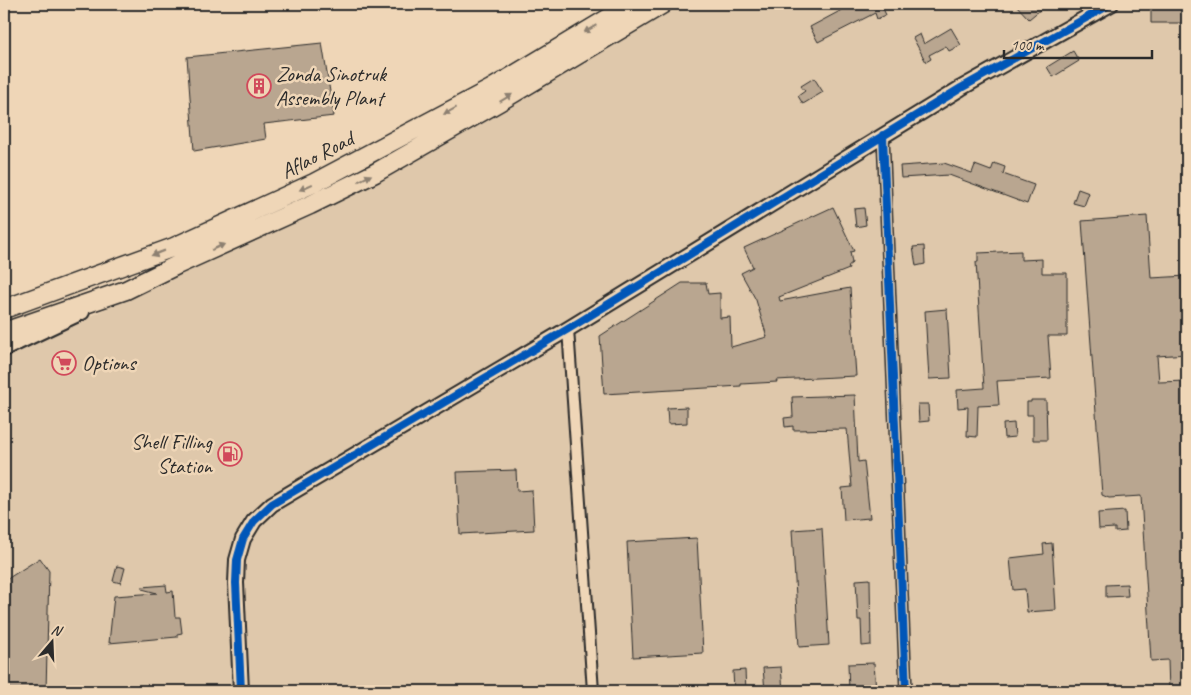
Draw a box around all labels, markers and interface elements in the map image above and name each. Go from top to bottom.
one-way arrow [584,24,597,34]
scale bar [1004,28,1151,60]
text: 100 m [1011,36,1045,55]
place label: Zonda Sinotruk Assembly Plant [276,61,387,111]
building icon: Zonda Sinotruk Assembly Plant [246,73,272,99]
one-way arrow [499,93,512,102]
one-way arrow [443,107,457,115]
street label: Aflao Road [276,124,361,184]
one-way arrow [357,174,372,182]
one-way arrow [299,183,313,191]
one-way arrow [210,243,225,251]
one-way arrow [150,249,165,257]
supermarket icon: Options [51,350,77,376]
place label: Options [82,350,137,376]
place label: Shell Filling Station [131,429,214,479]
fuel station icon: Shell Filling Station [217,441,243,467]
north arrow [28,618,78,668]
text: N [49,621,65,640]

